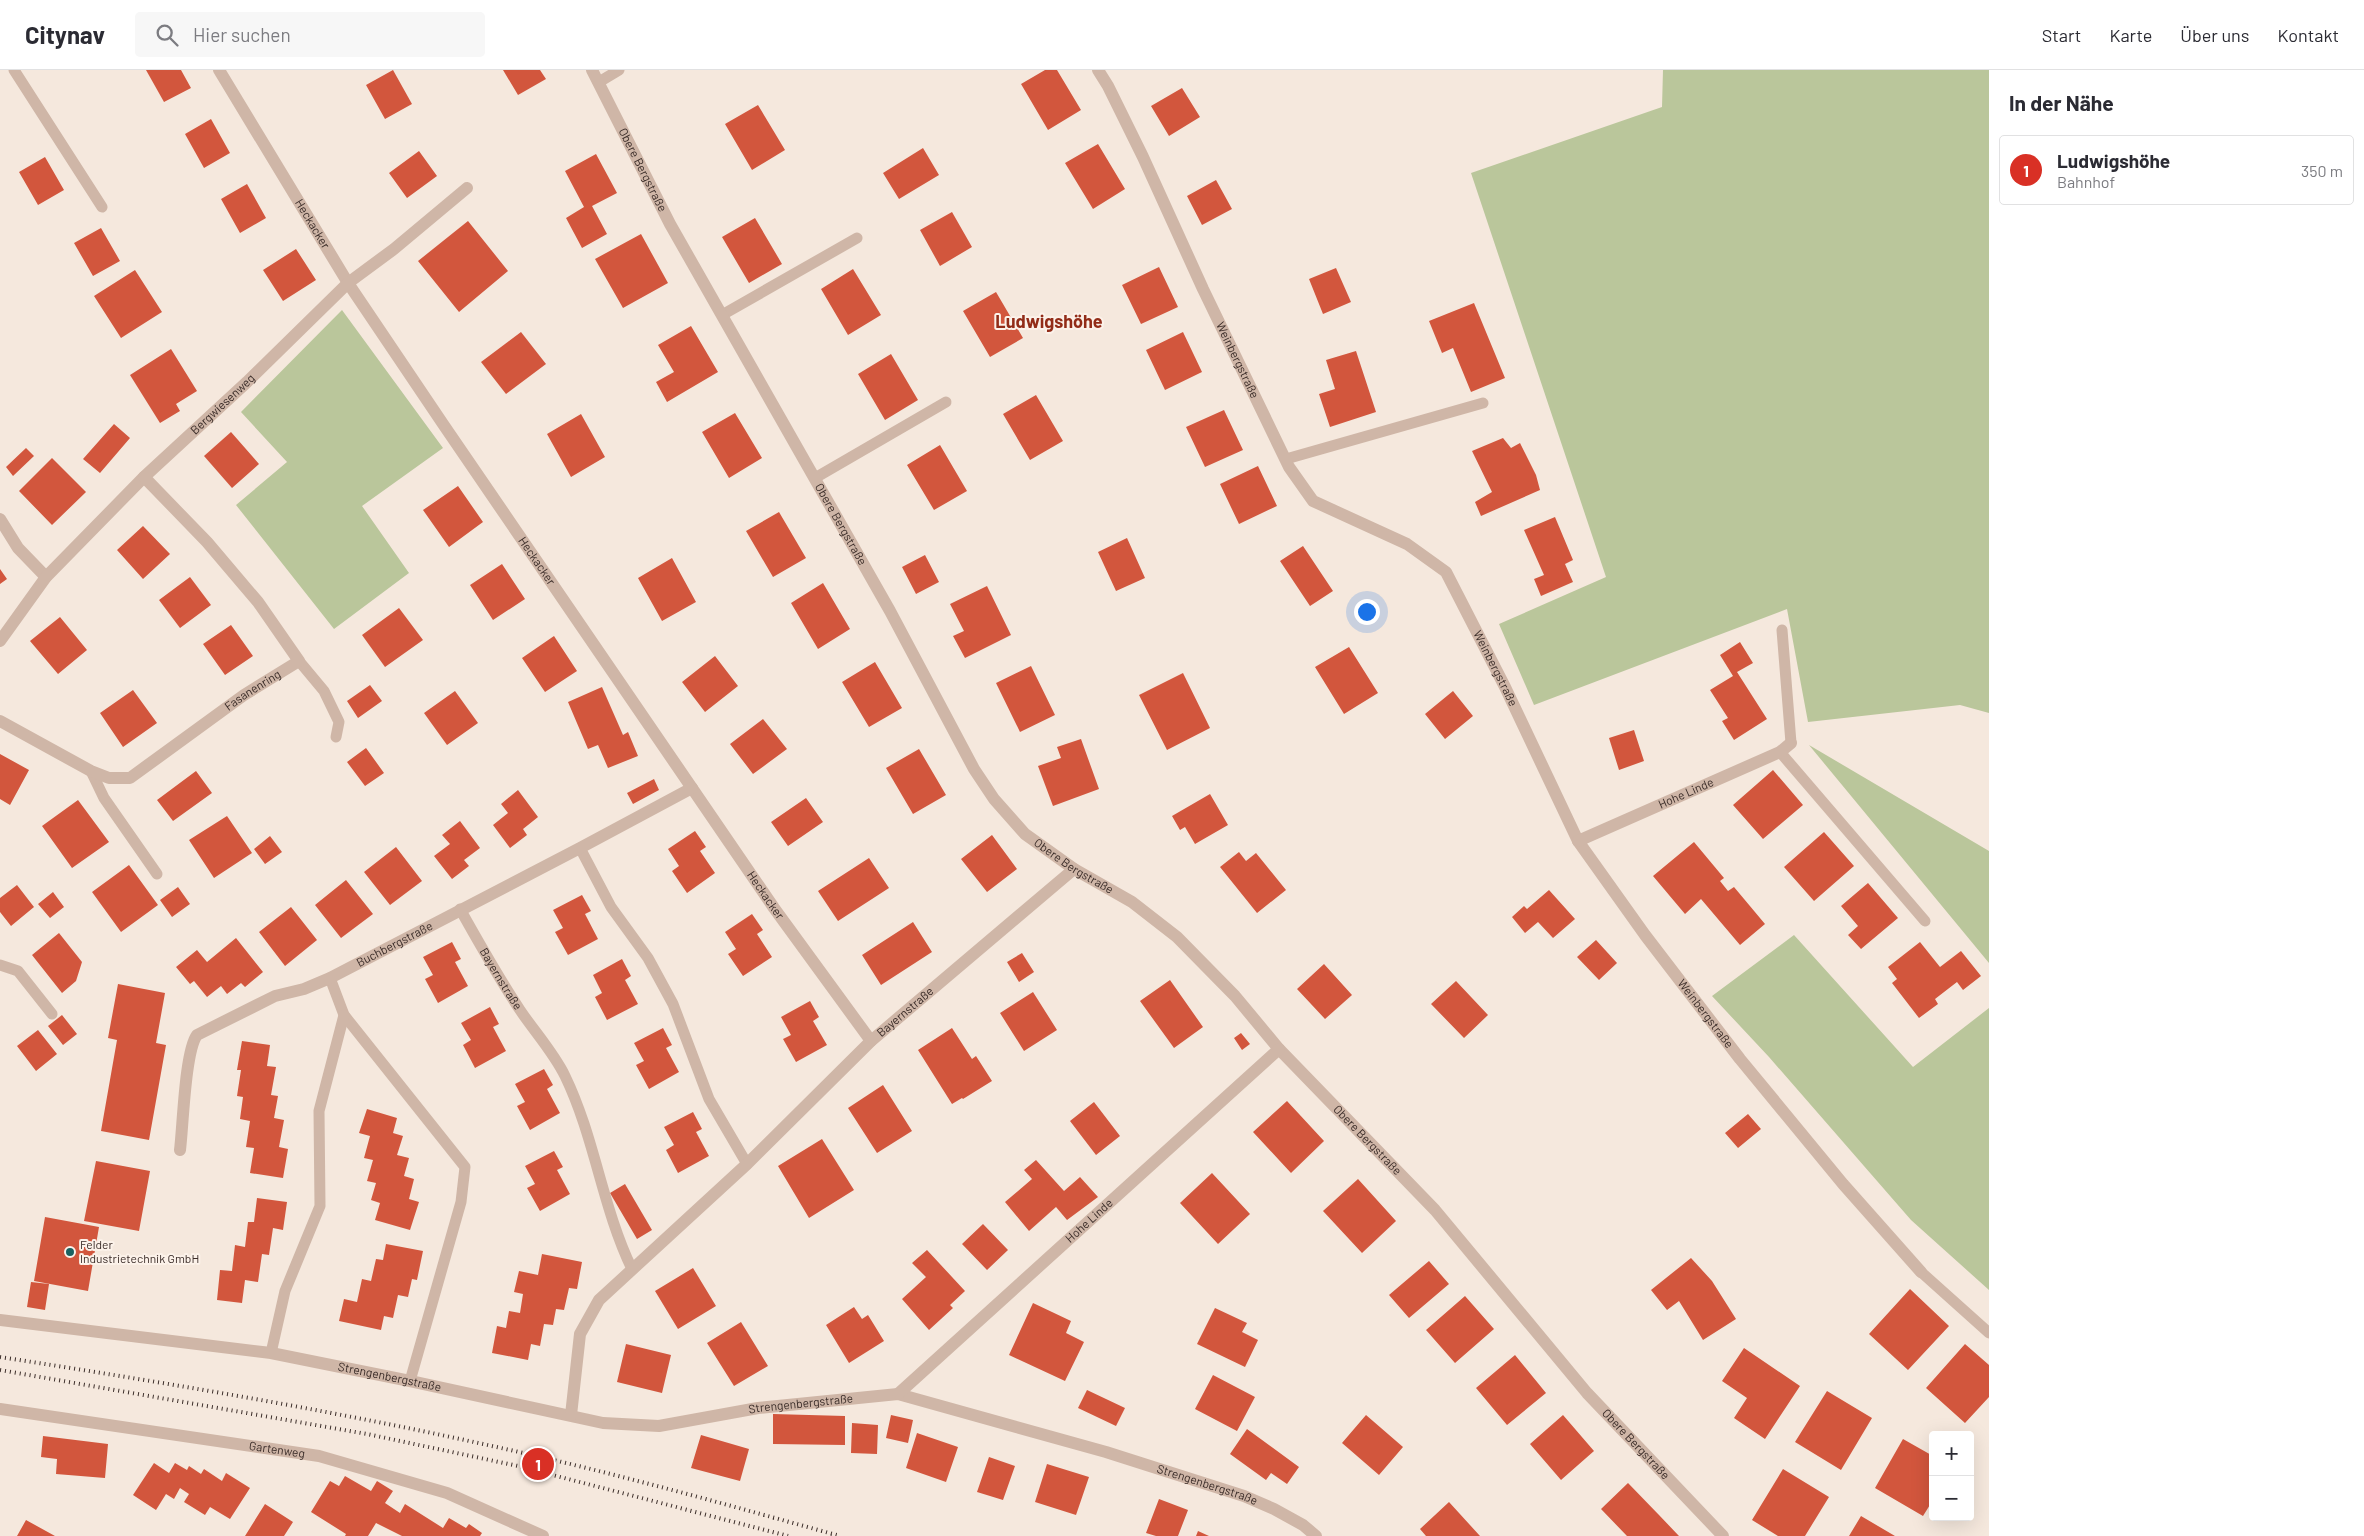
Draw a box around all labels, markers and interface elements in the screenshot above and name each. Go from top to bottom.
search box [135,12,485,57]
text: Citynav [25,20,105,49]
icon: search [153,21,181,49]
text: Hier suchen [193,23,291,46]
text: Start [2042,24,2081,46]
text: Karte [2109,24,2152,46]
text: Über uns [2180,24,2249,46]
text: Kontakt [2277,24,2339,46]
text: In der Nähe [2009,90,2114,115]
street label: Obere Bergstraße [617,125,670,214]
text: Ludwigshöhe [2057,149,2170,172]
text: 1 [2023,161,2029,180]
text: 350 m [2301,161,2343,180]
text: Bahnhof [2057,172,2115,191]
street label: Heckacker [293,196,334,251]
district label: Ludwigshöhe [995,310,1103,332]
street label: Weinbergstraße [1214,319,1263,400]
street label: Bergwiesenweg [187,370,257,437]
street label: Obere Bergstraße [813,480,870,567]
street label: Heckacker [516,534,559,588]
your location [1354,599,1380,625]
street label: Weinbergstraße [1471,628,1521,708]
street label: Fasanenring [221,666,283,713]
street label: Hohe Linde [1656,774,1715,811]
street label: Obere Bergstraße [1032,835,1116,896]
street label: Heckacker [745,868,788,922]
street label: Buchbergstraße [354,918,435,969]
street label: Bayernstraße [477,945,526,1012]
street label: Weinbergstraße [1675,976,1737,1050]
street label: Bayernstraße [873,983,936,1039]
street label: Obere Bergstraße [1331,1102,1405,1177]
street label: Hohe Linde [1062,1195,1115,1245]
place label: Felder Industrietechnik GmbH [80,1237,199,1265]
marker: Felder Industrietechnik GmbH [64,1246,76,1258]
street label: Strengenbergstraße [337,1359,443,1394]
street label: Strengenbergstraße [747,1391,854,1416]
street label: Obere Bergstraße [1600,1406,1673,1482]
map controls [1929,1431,1974,1521]
button: + [1929,1431,1974,1476]
street label: Gartenweg [248,1438,306,1460]
pin: 1 [522,1445,554,1483]
street label: Strengenbergstraße [1155,1461,1260,1507]
button: − [1929,1476,1974,1521]

